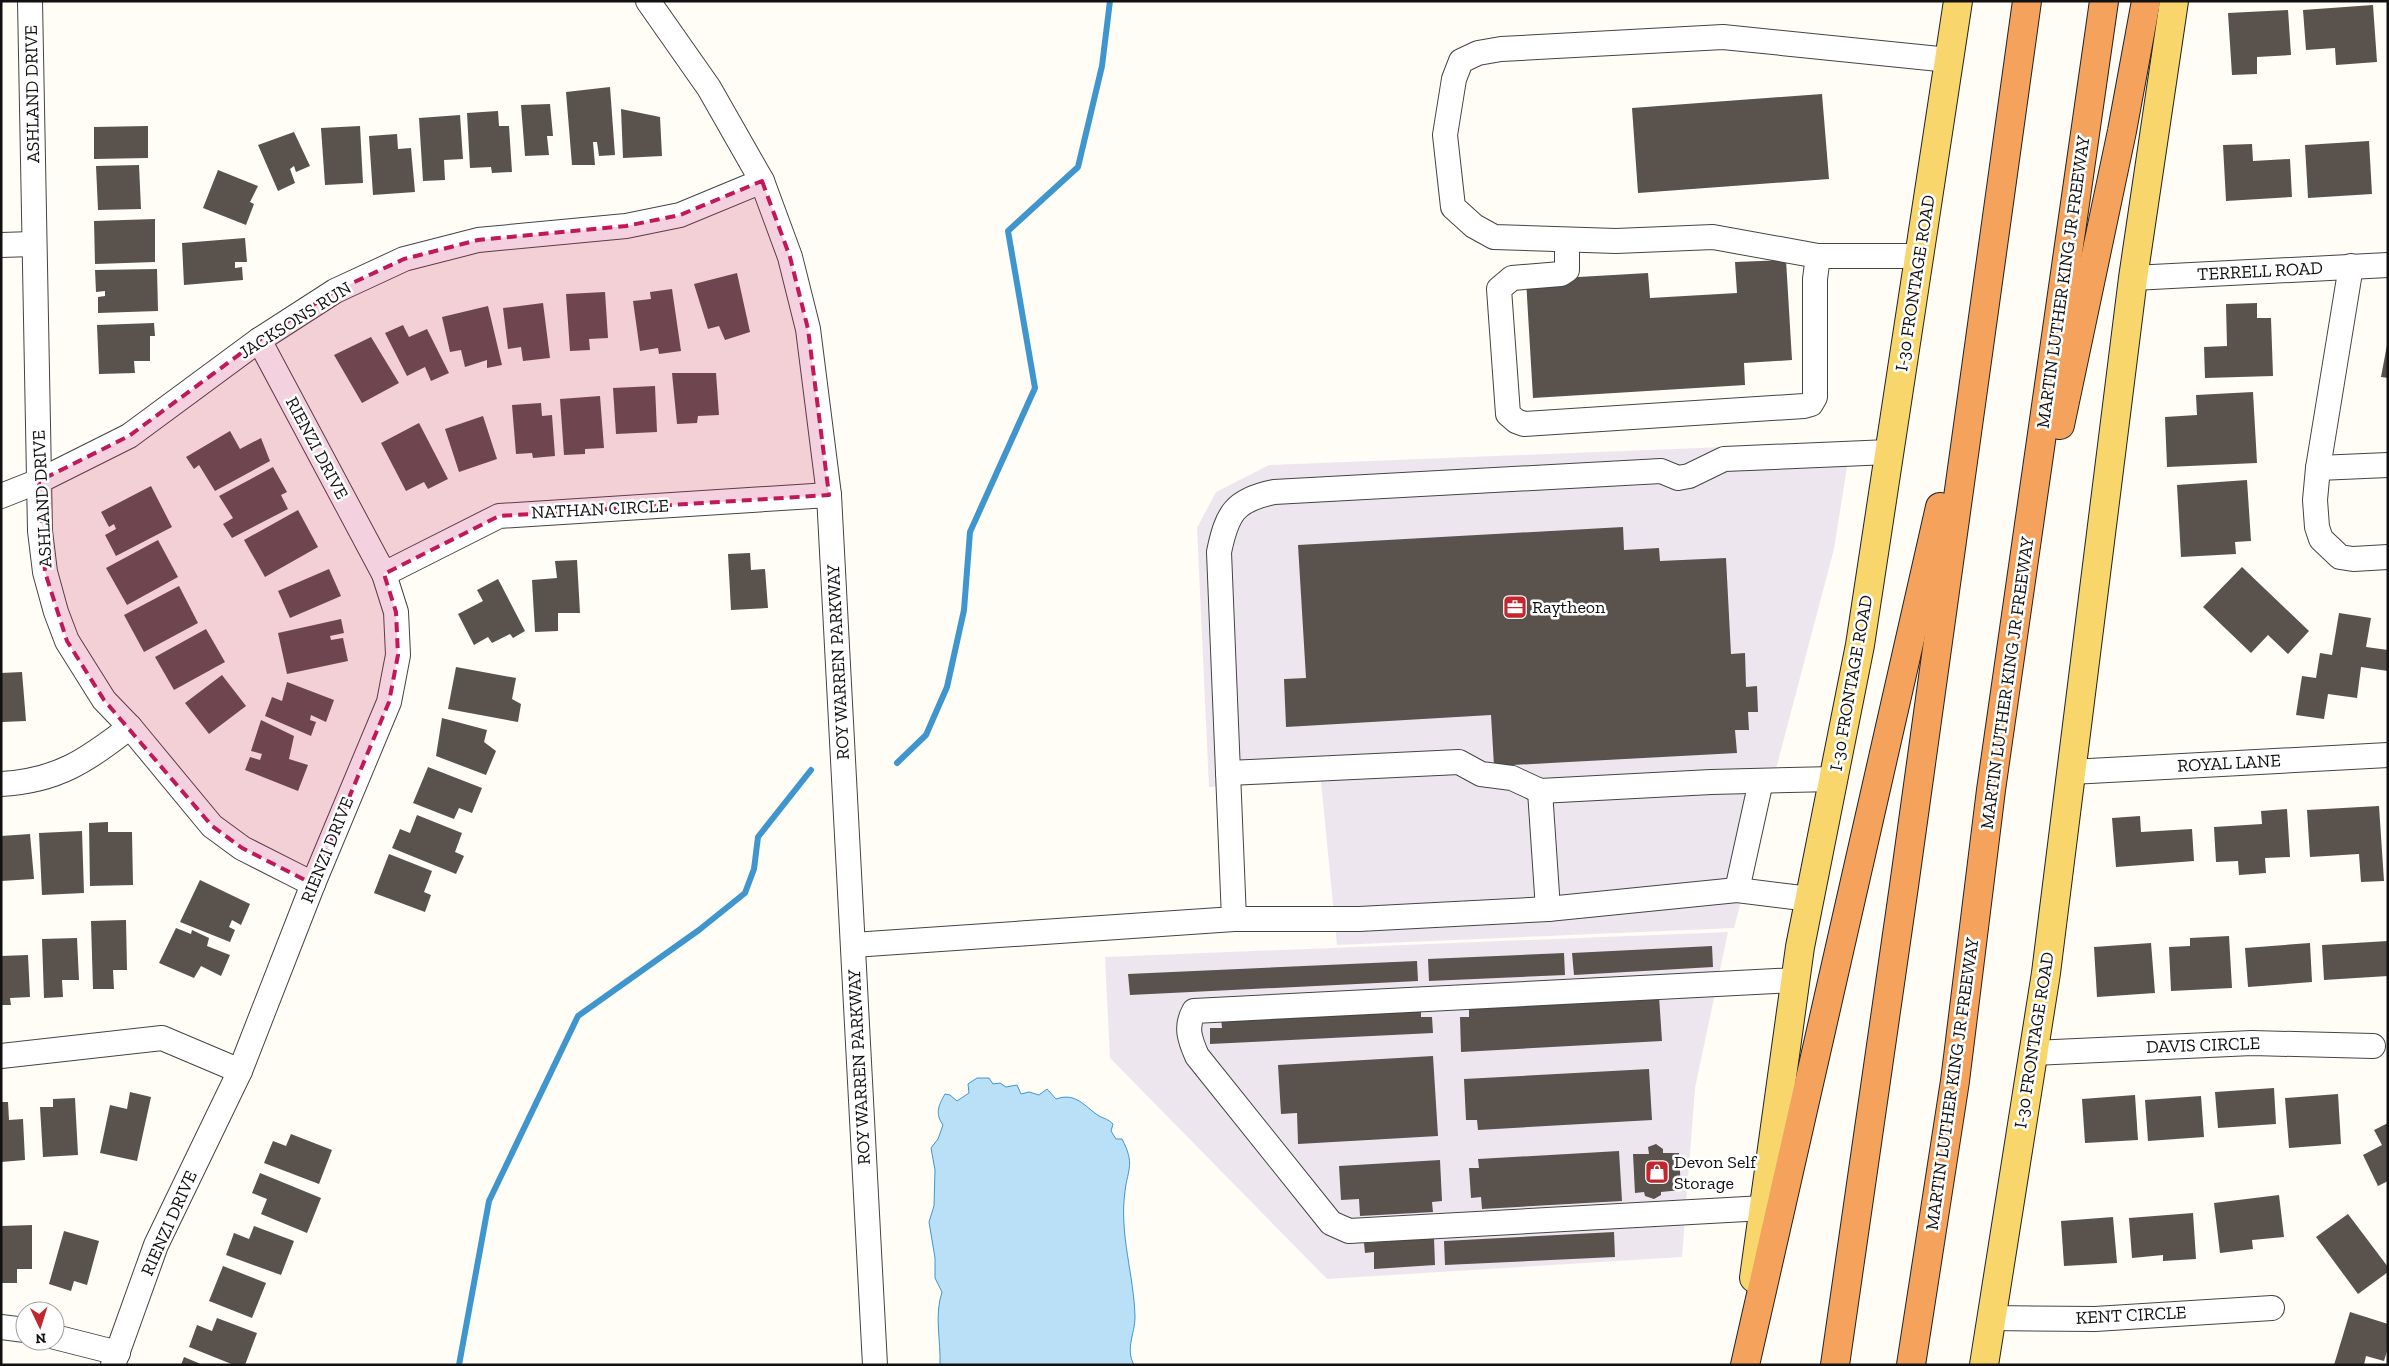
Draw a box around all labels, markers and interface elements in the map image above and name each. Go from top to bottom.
street label: ASHLAND DRIVE [20,25,44,163]
street label: MARTIN LUTHER KING JR FREEWAY [2032,134,2094,430]
street label: I-30 FRONTAGE ROAD [1890,193,1940,373]
street label: TERRELL ROAD [2197,257,2323,285]
street label: JACKSONS RUN [235,277,355,363]
street label: RIENZI DRIVE [281,393,353,503]
street label: ASHLAND DRIVE [27,430,57,568]
street label: NATHAN CIRCLE [531,494,669,524]
street label: MARTIN LUTHER KING JR FREEWAY [1976,535,2038,831]
street label: ROY WARREN PARKWAY [822,564,854,760]
street label: I-30 FRONTAGE ROAD [1825,593,1877,773]
office icon: Raytheon [1502,594,1528,620]
place label: Raytheon [1532,596,1606,618]
street label: ROYAL LANE [2177,749,2281,777]
street label: RIENZI DRIVE [296,794,358,906]
street label: MARTIN LUTHER KING JR FREEWAY [1921,936,1983,1232]
street label: I-30 FRONTAGE ROAD [2009,950,2059,1130]
street label: ROY WARREN PARKWAY [843,969,875,1165]
street label: DAVIS CIRCLE [2146,1032,2260,1058]
place label: Devon Self Storage [1674,1151,1757,1194]
shop icon: Devon Self Storage [1644,1159,1670,1185]
street label: RIENZI DRIVE [136,1167,202,1279]
north arrow [15,1301,65,1351]
street label: KENT CIRCLE [2075,1301,2187,1329]
text: N [35,1330,47,1347]

